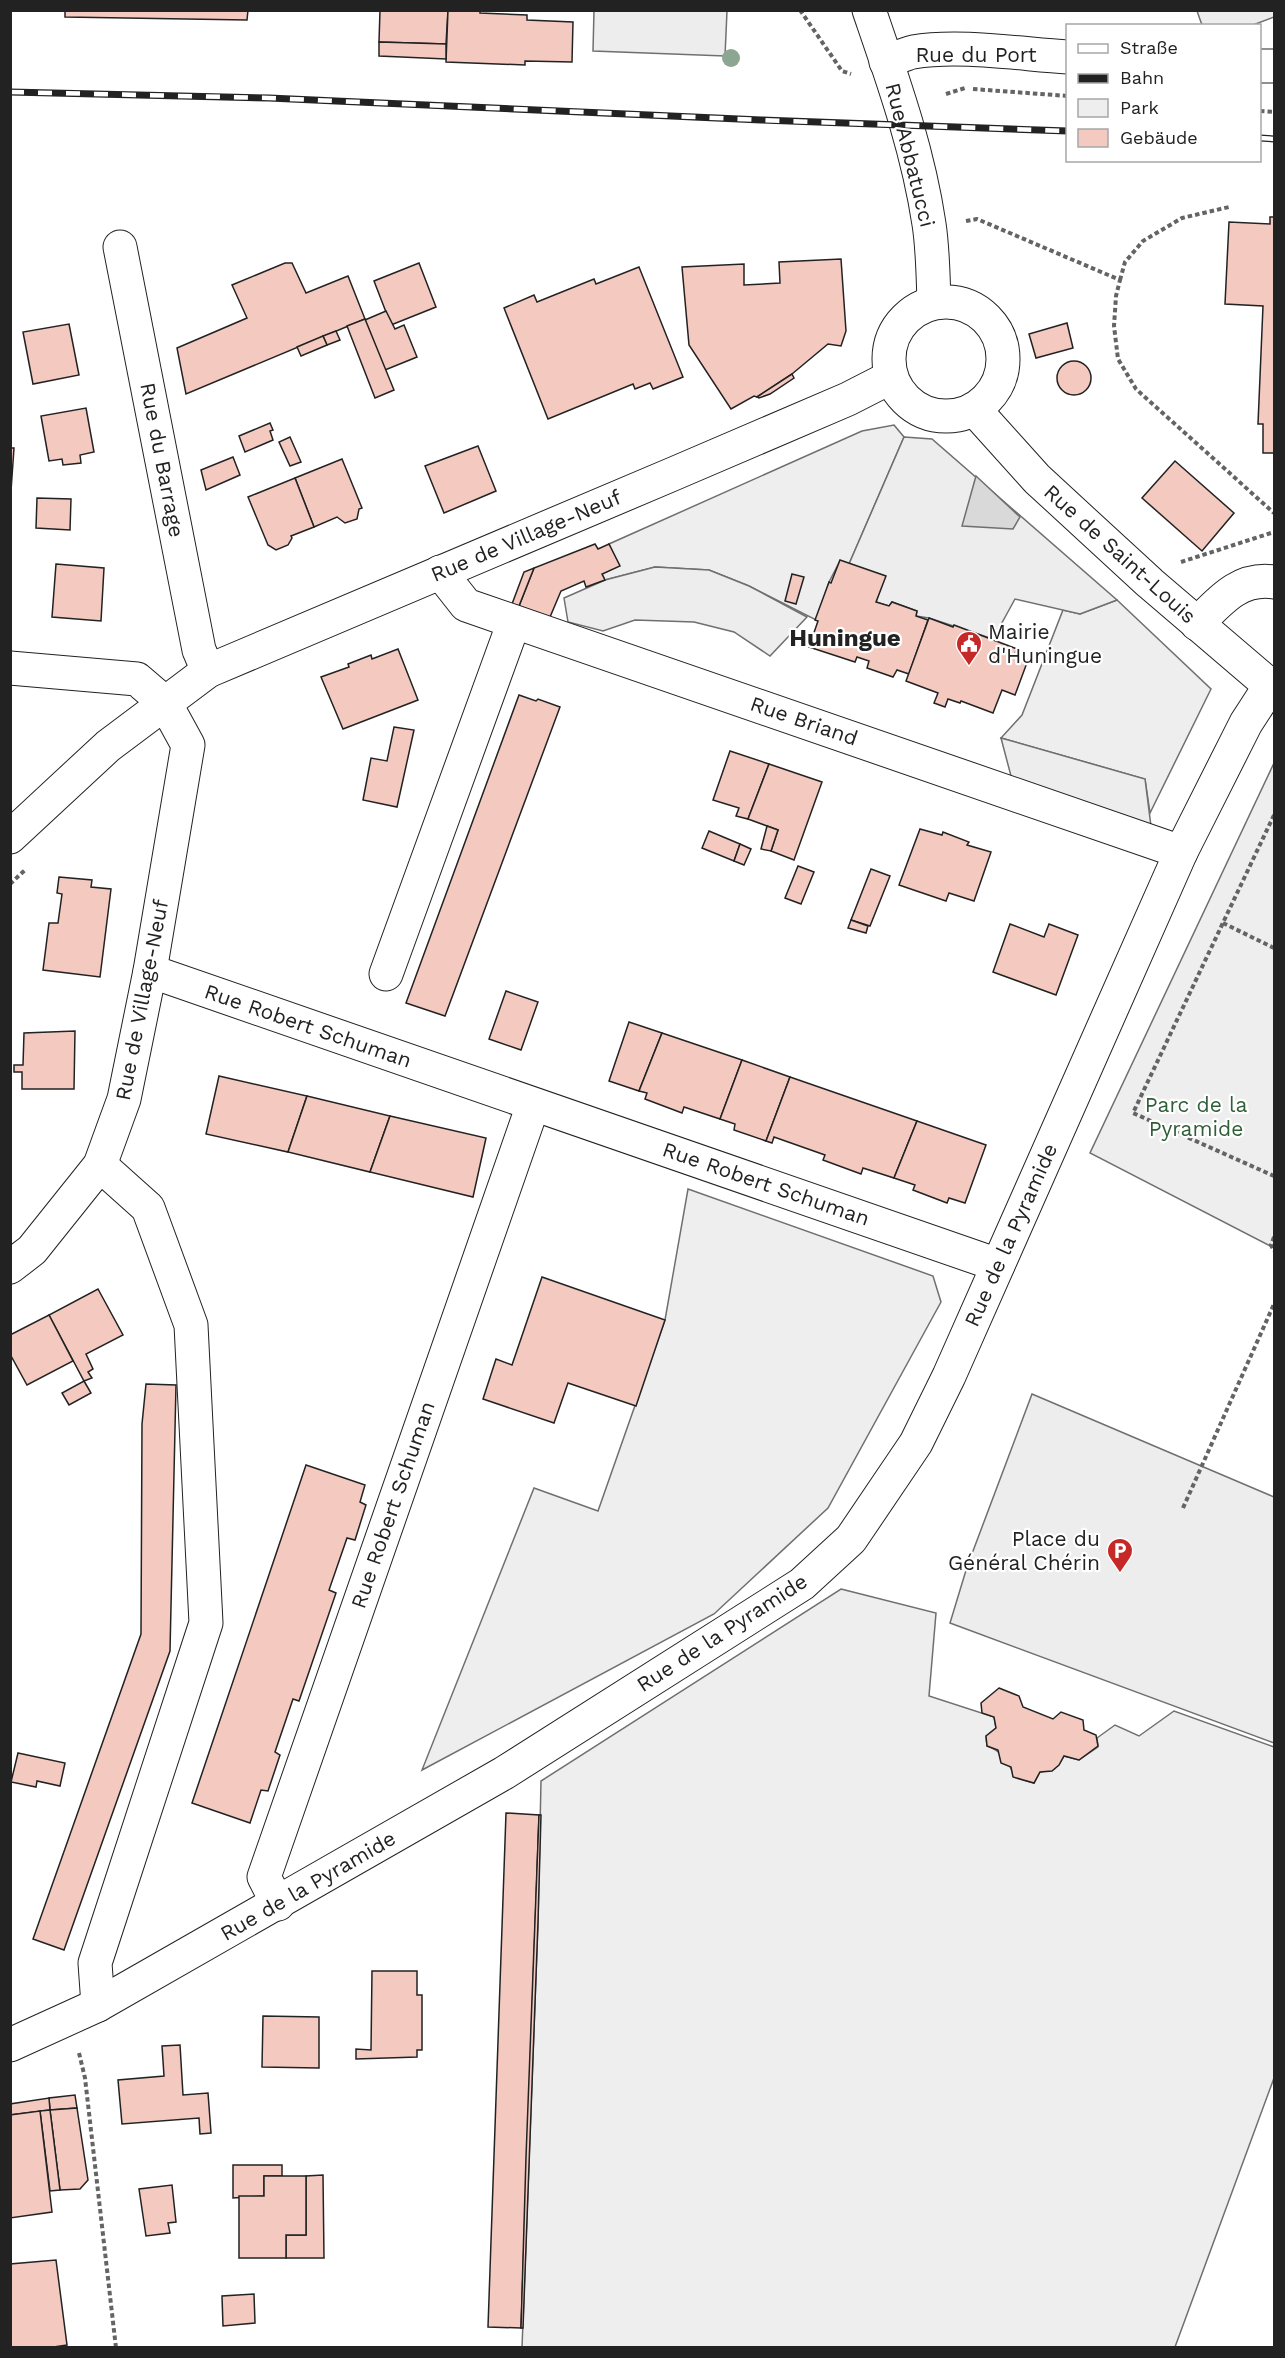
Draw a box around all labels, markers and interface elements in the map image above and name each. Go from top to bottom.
legend [1066,24,1261,162]
text: Straße [1120,37,1178,58]
street label: Rue du Port [915,42,1037,67]
text: Bahn [1120,67,1164,88]
street label: Rue Abbatucci [880,80,940,230]
text: Park [1120,97,1159,118]
text: Gebäude [1120,127,1198,148]
street label: Rue du Barrage [135,381,190,539]
street label: Rue de Saint-Louis [1039,479,1201,628]
street label: Rue de Village-Neuf [427,484,625,587]
place label: Mairie d'Huningue [988,619,1102,668]
district label: Huningue [789,624,901,652]
public building icon: Mairie d'Huningue [954,629,984,667]
street label: Rue Briand [747,690,861,751]
street label: Rue de Village-Neuf [110,897,173,1103]
street label: Rue Robert Schuman [201,978,415,1073]
park label: Parc de la Pyramide [1145,1092,1247,1141]
street label: Rue Robert Schuman [659,1136,873,1231]
street label: Rue de la Pyramide [959,1139,1062,1330]
street label: Rue Robert Schuman [345,1398,440,1612]
place label: Place du Général Chérin [948,1526,1100,1575]
parking icon: Place du Général Chérin [1105,1536,1135,1574]
street label: Rue de la Pyramide [632,1568,812,1697]
street label: Rue de la Pyramide [216,1825,400,1946]

